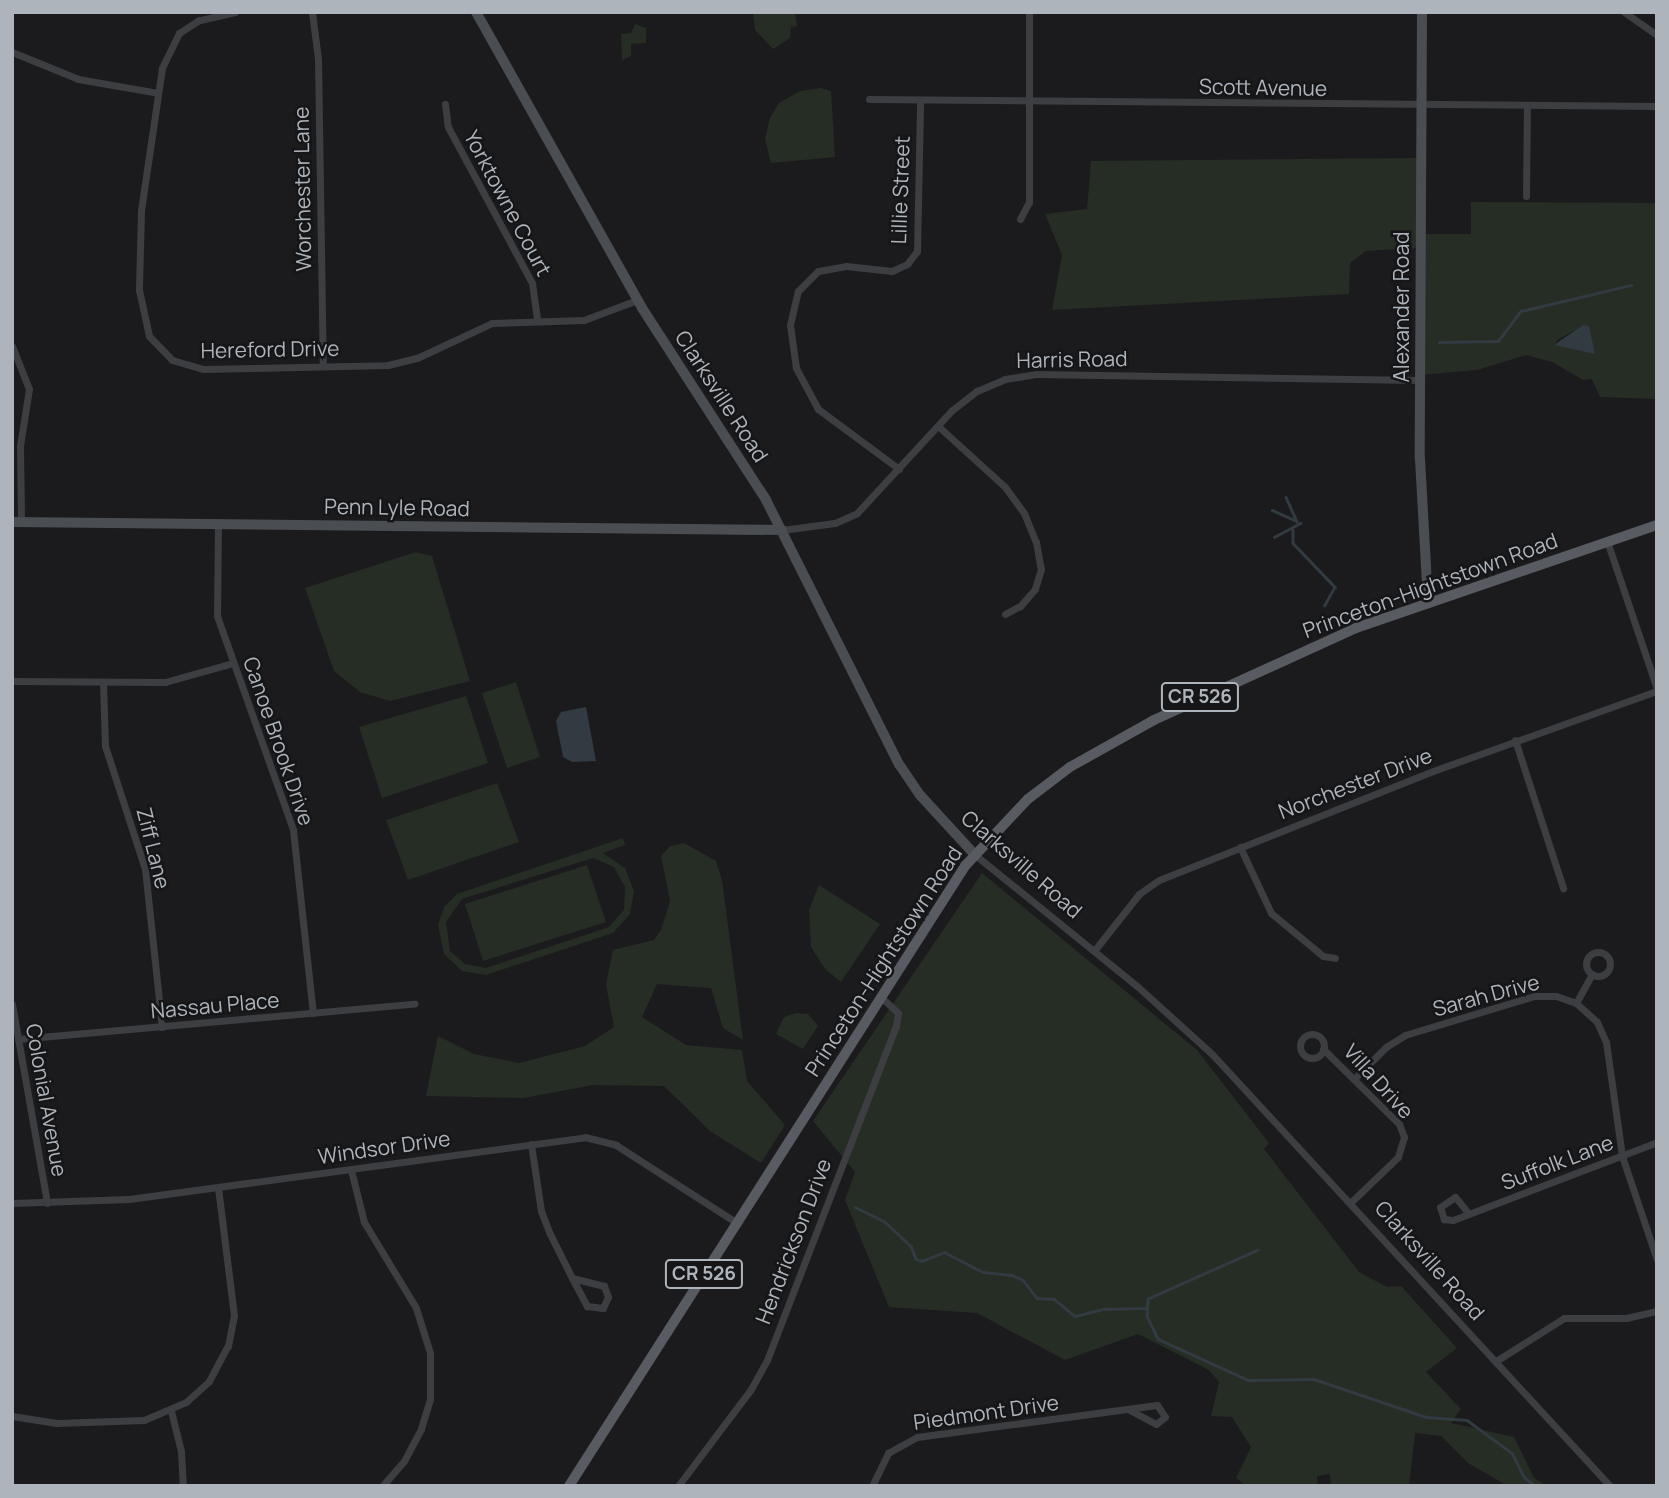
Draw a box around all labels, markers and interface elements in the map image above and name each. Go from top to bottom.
street label: Scott Avenue [1199,73,1327,101]
street label: Worchester Lane [288,106,316,272]
street label: Yorktowne Court [459,126,557,280]
street label: Lillie Street [886,135,914,245]
street label: Alexander Road [1388,231,1414,383]
street label: Clarksville Road [670,326,774,466]
street label: Hereford Drive [200,335,340,363]
street label: Harris Road [1016,345,1128,373]
street label: Penn Lyle Road [324,493,470,521]
street label: Princeton-Hightstown Road [1299,527,1561,643]
street label: Canoe Brook Drive [238,653,320,829]
road number: CR 526 [1160,682,1240,712]
street label: Norchester Drive [1275,742,1435,824]
street label: Ziff Lane [132,805,176,891]
street label: Clarksville Road [957,805,1087,923]
street label: Princeton-Hightstown Road [799,841,967,1081]
street label: Sarah Drive [1430,969,1542,1021]
street label: Nassau Place [150,987,280,1023]
street label: Colonial Avenue [21,1022,73,1178]
street label: Villa Drive [1339,1038,1419,1124]
street label: Windsor Drive [316,1125,452,1169]
street label: Suffolk Lane [1497,1129,1617,1195]
street label: Hendrickson Drive [750,1155,836,1327]
street label: Clarksville Road [1370,1195,1490,1325]
road number: CR 526 [664,1258,744,1290]
street label: Piedmont Drive [912,1389,1060,1435]

